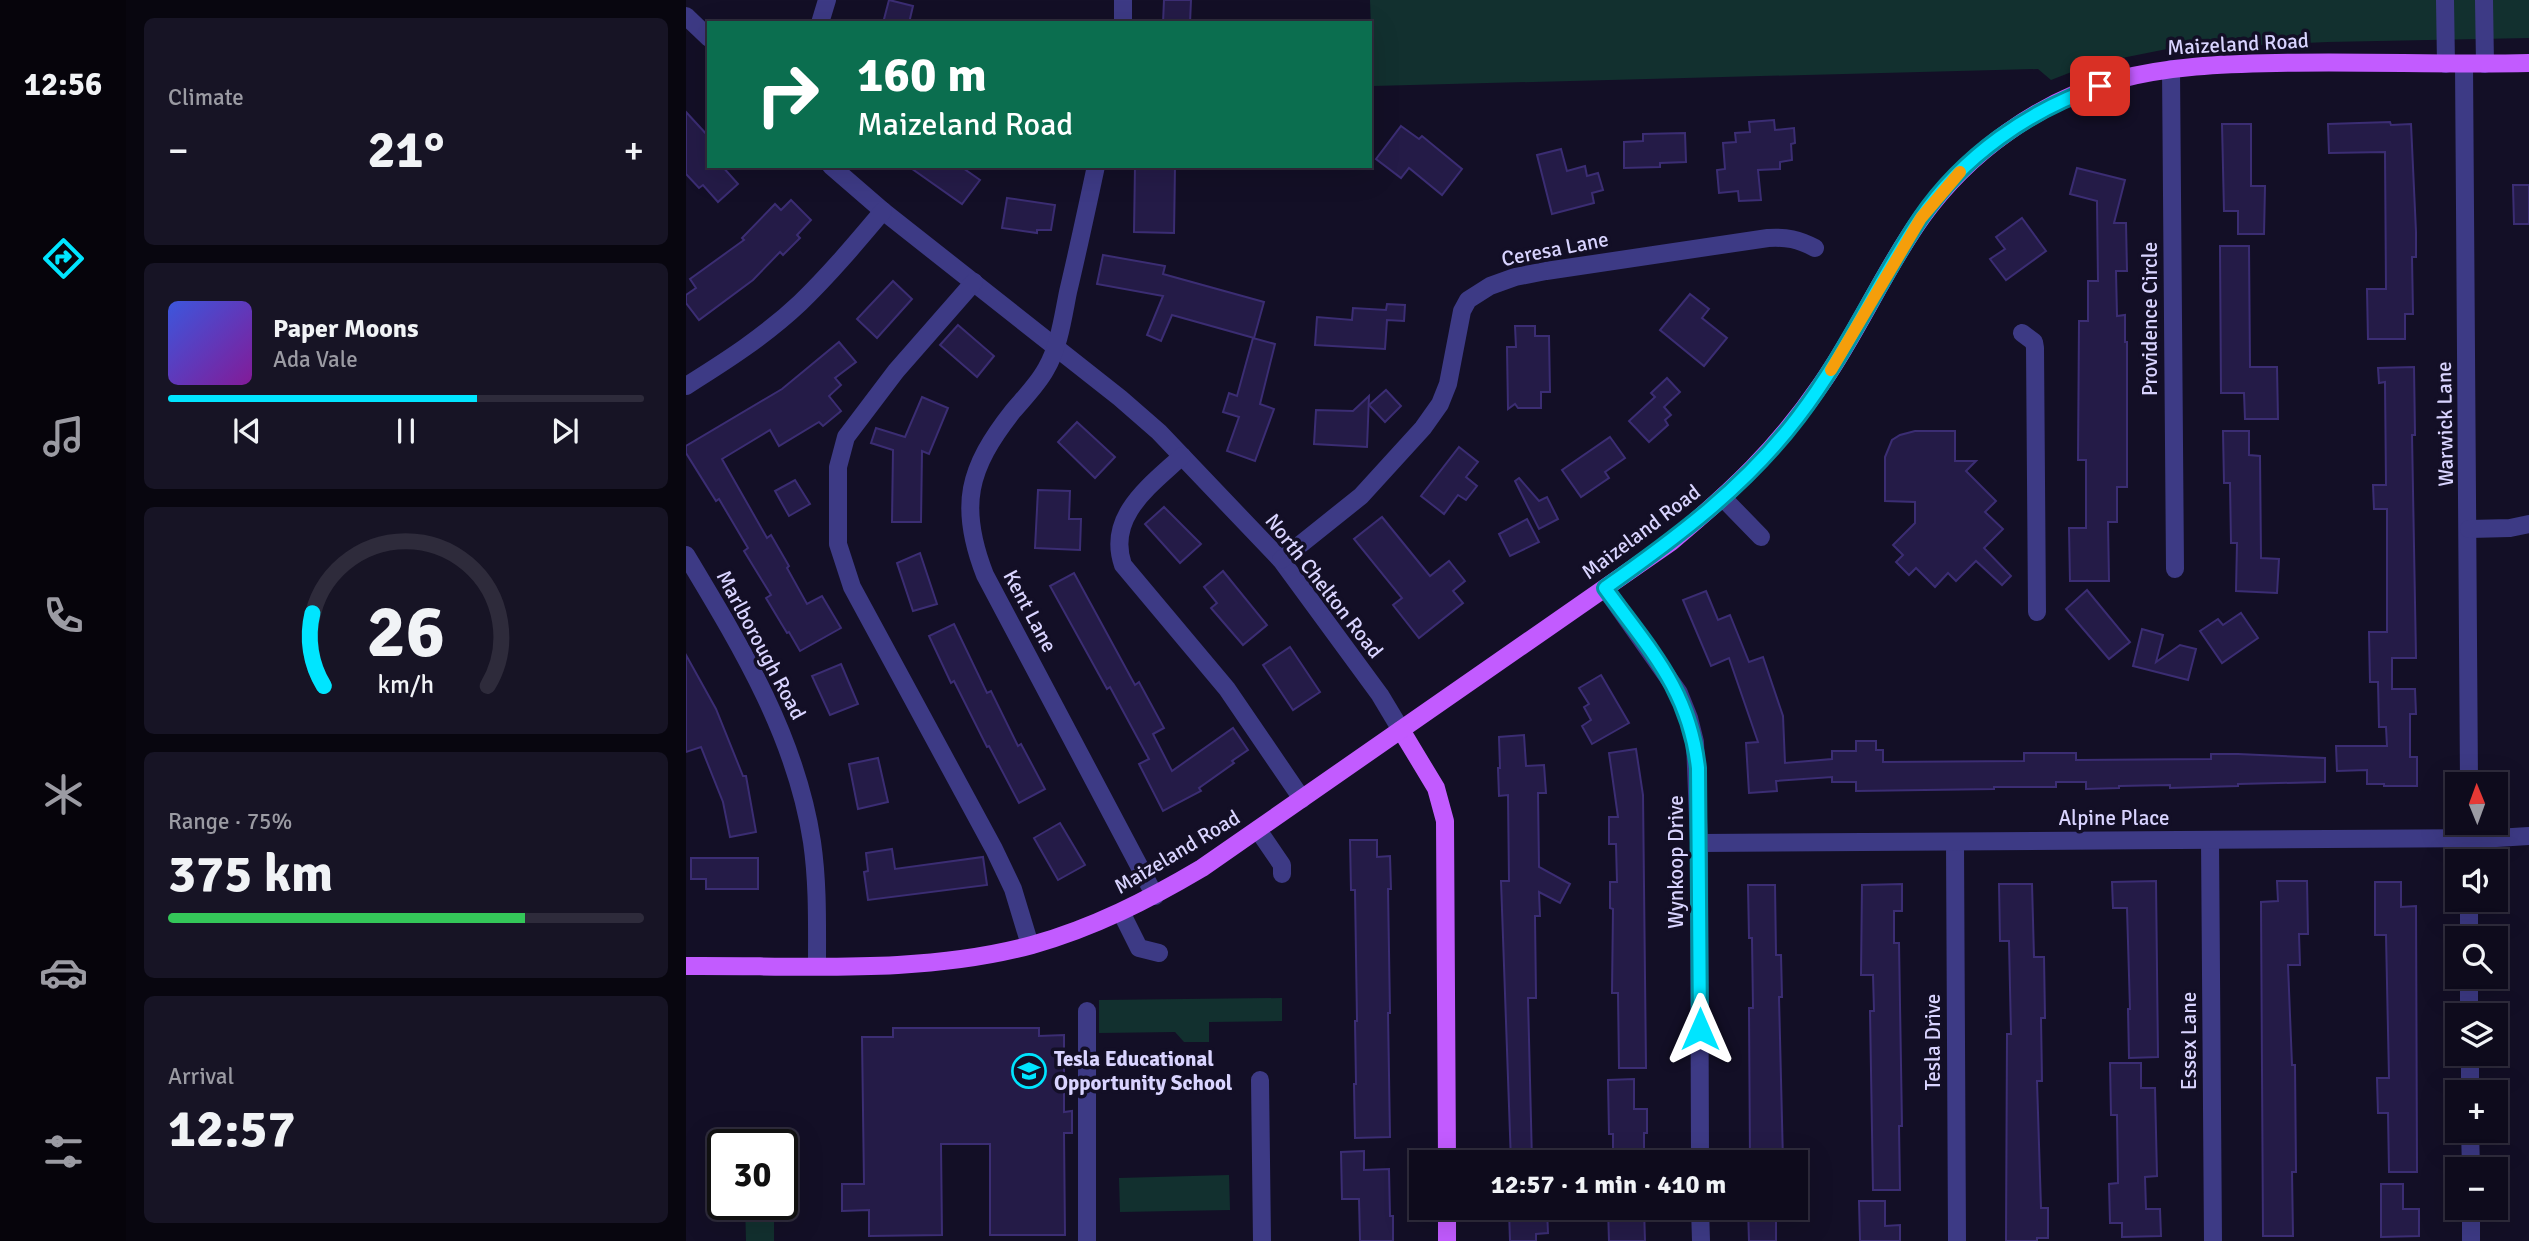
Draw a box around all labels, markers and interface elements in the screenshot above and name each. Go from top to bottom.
street label: Maizeland Road [2166,27,2310,61]
text: 160 m [857,45,987,105]
icon: right [742,49,833,140]
pin [2070,56,2130,116]
text: 12:56 [24,65,102,104]
icon: arrive [2081,67,2119,105]
text: Climate [168,83,244,112]
text: Maizeland Road [857,105,1073,144]
text: 21° [368,118,444,182]
text: − [168,127,189,174]
text: + [623,127,644,174]
street label: Ceresa Lane [1499,226,1611,272]
icon: directions [39,234,88,283]
street label: Providence Circle [2137,242,2163,396]
text: Paper Moons [273,313,419,345]
text: Ada Vale [273,345,358,374]
street label: Warwick Lane [2431,361,2459,487]
icon: music [39,412,88,461]
icon: previous [228,412,266,450]
icon: pause [387,412,425,450]
icon: next [546,412,584,450]
street label: Maizeland Road [1577,479,1705,585]
street label: North Chelton Road [1259,509,1389,663]
street label: Kent Lane [998,565,1062,657]
street label: Marlborough Road [711,566,811,724]
text: 26 [367,589,445,678]
icon: phone [39,591,88,640]
text: km/h [378,669,434,700]
icon: climate [39,770,88,819]
north arrow [2445,772,2508,835]
map controls [2445,772,2508,1220]
street label: Wynkoop Drive [1663,795,1689,929]
street label: Maizeland Road [1109,804,1245,900]
street label: Alpine Place [2058,805,2170,831]
text: Range · 75% [168,807,292,836]
text: 375 km [168,842,333,906]
button: sound [2445,849,2508,912]
button: search [2445,926,2508,989]
icon: car [39,948,88,997]
position arrow [1663,992,1737,1066]
street label: Essex Lane [2176,992,2202,1090]
street label: Tesla Drive [1920,994,1946,1090]
button: layers [2445,1003,2508,1066]
place label: Tesla Educational Opportunity School [1054,1046,1233,1096]
school or university icon: Tesla Educational Opportunity School [1010,1052,1048,1090]
text: Arrival [168,1062,234,1091]
button: + [2445,1080,2508,1143]
text: 12:57 [168,1097,296,1161]
icon: filters [39,1127,88,1176]
speed limit sign: 30 [707,1129,798,1220]
button: − [2445,1157,2508,1220]
text: 12:57 · 1 min · 410 m [1491,1169,1726,1201]

